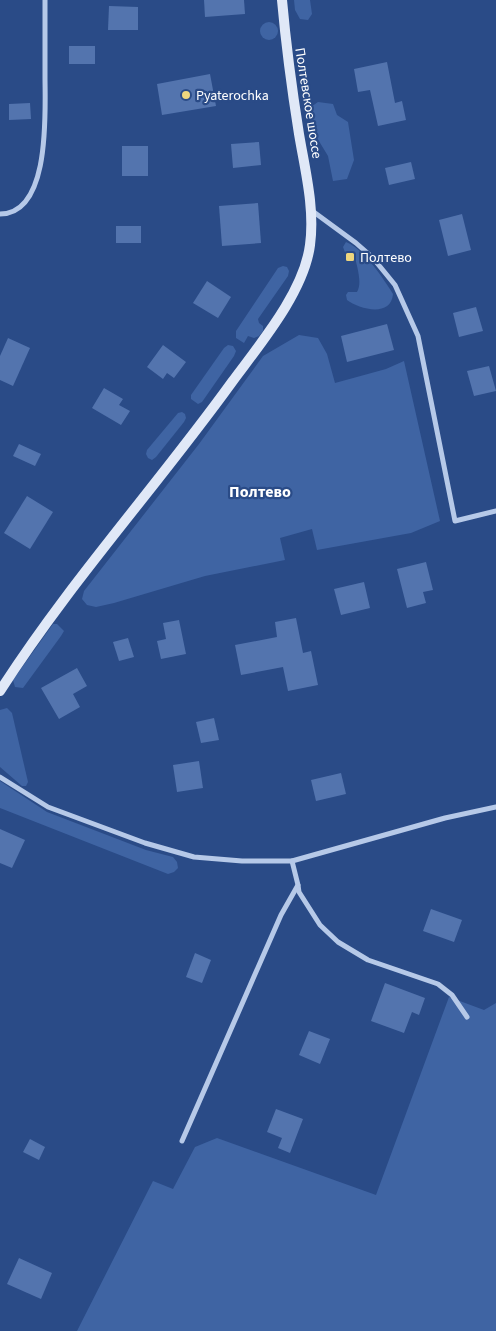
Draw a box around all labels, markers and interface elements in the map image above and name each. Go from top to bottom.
street label: Полтевское шоссе [289,46,327,160]
place label: Pyaterochka [196,86,269,106]
marker: Pyaterochka [180,89,192,101]
place label: Полтево [360,248,412,268]
marker: Полтево [344,251,356,263]
district label: Полтево [229,481,291,503]

